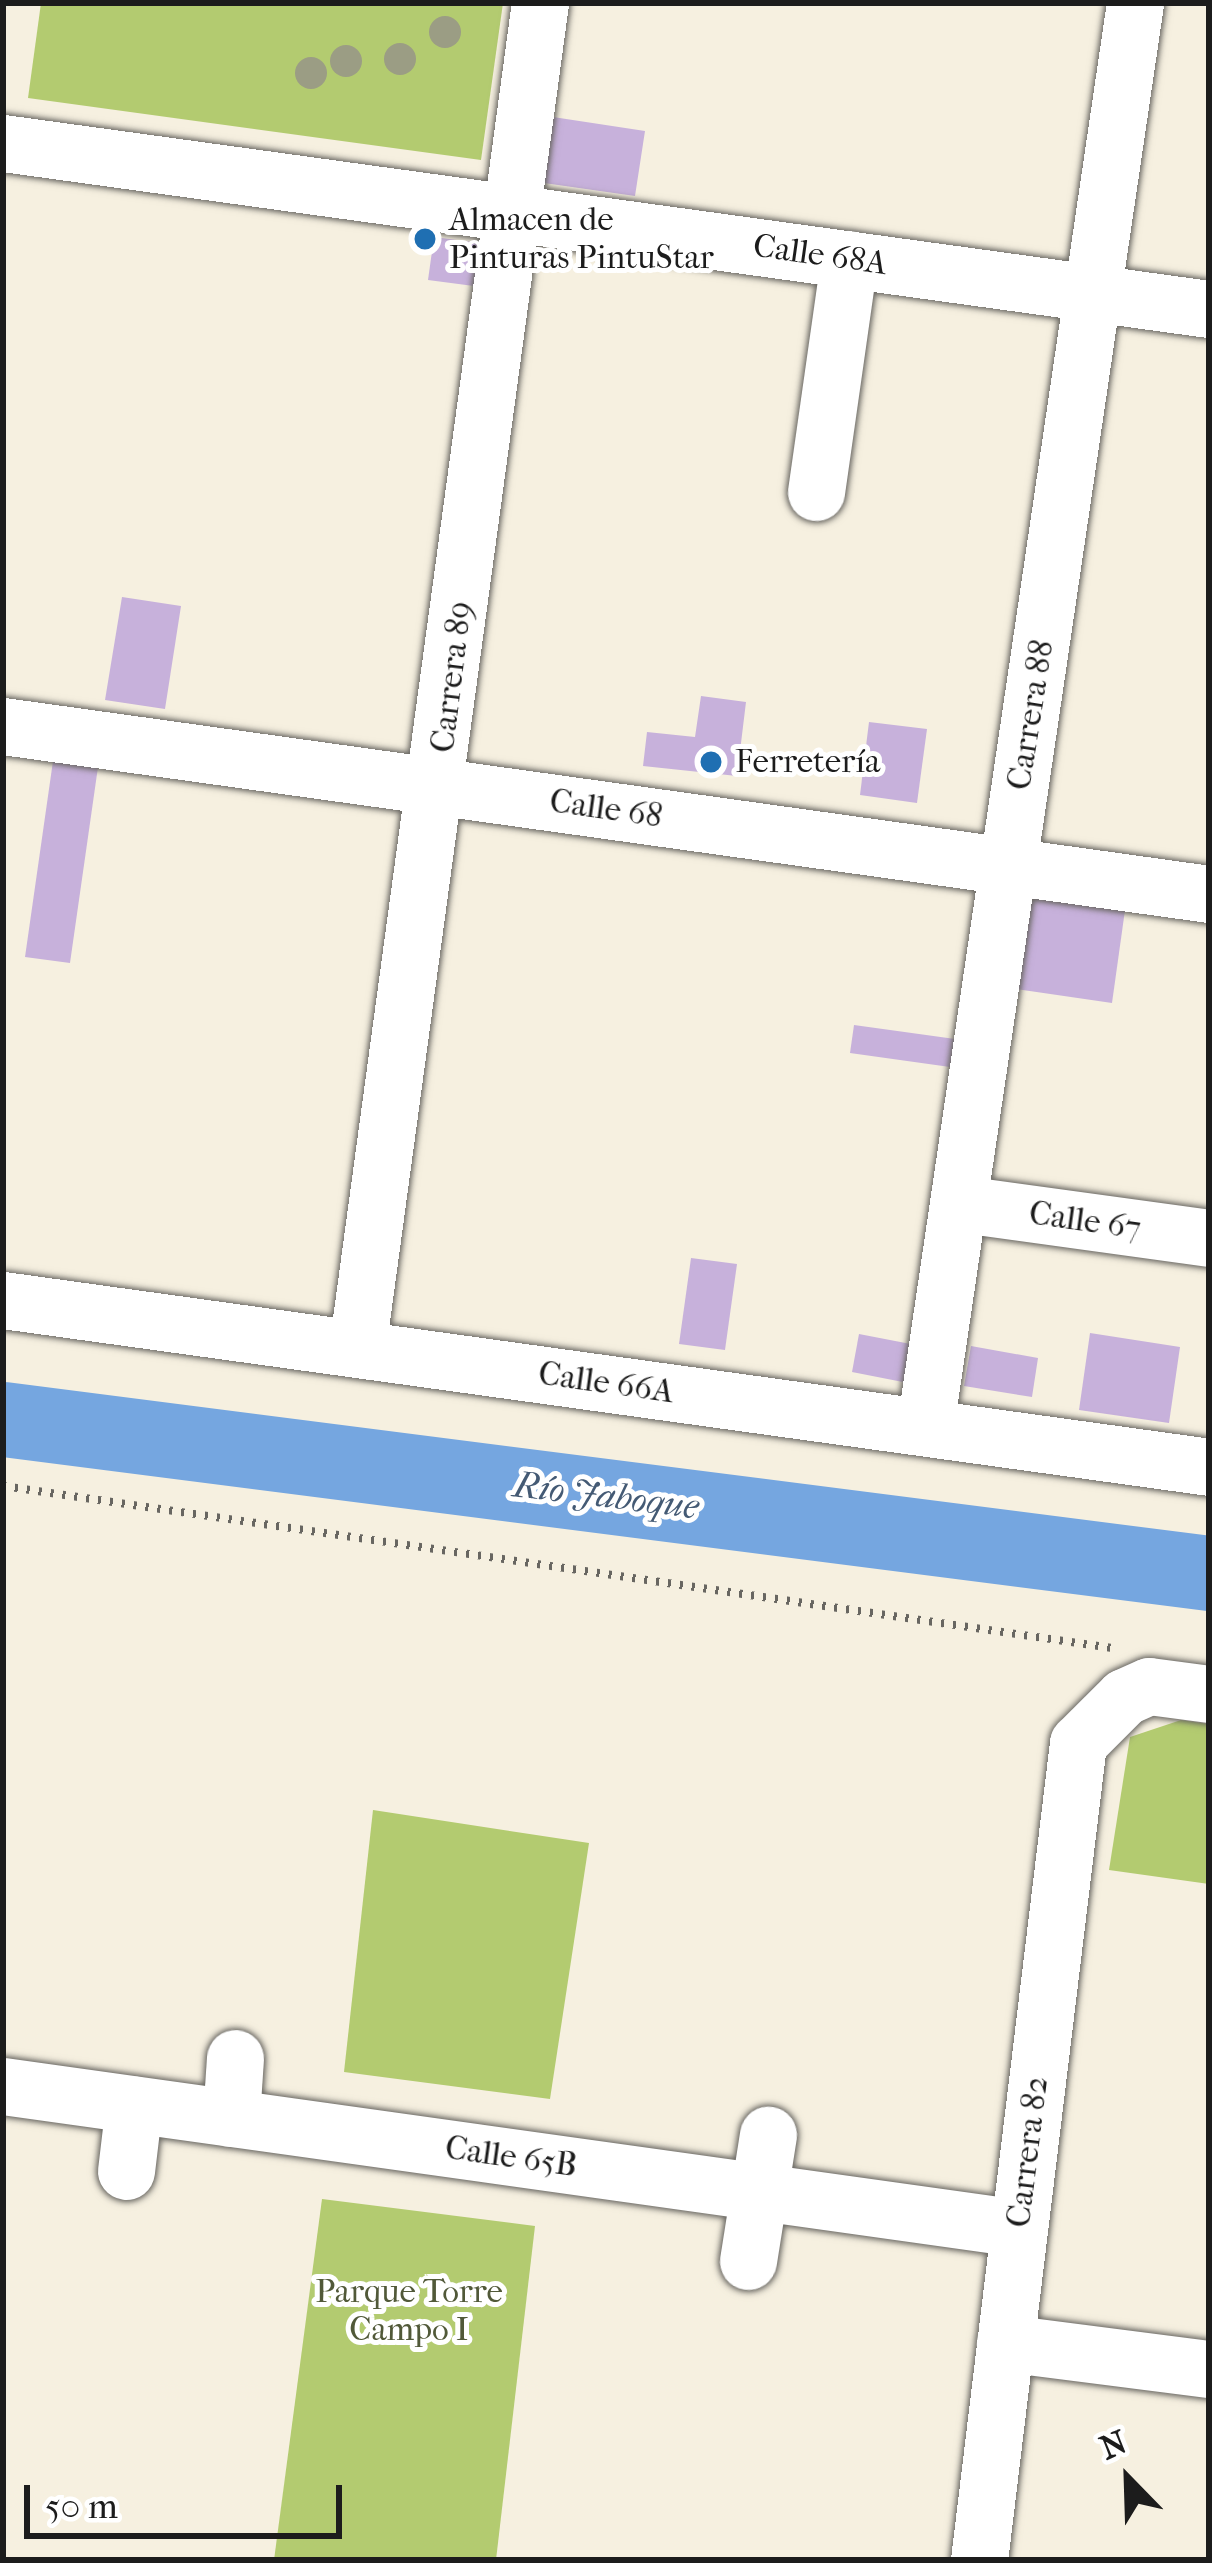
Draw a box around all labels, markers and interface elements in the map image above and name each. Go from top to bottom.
place label: Almacen de Pinturas PintuStar [449,200,714,278]
marker: Almacen de Pinturas PintuStar [412,226,438,252]
street label: Calle 68A [751,226,889,284]
street label: Carrera 89 [423,599,481,755]
street label: Carrera 88 [1000,637,1062,793]
place label: Ferretería [735,742,880,782]
marker: Ferretería [698,749,724,775]
street label: Calle 68 [547,782,665,836]
street label: Calle 67 [1027,1194,1143,1248]
street label: Calle 66A [536,1354,676,1412]
water label: Río Jaboque [511,1463,701,1529]
street label: Carrera 82 [999,2074,1057,2230]
street label: Calle 65B [443,2128,579,2186]
park label: Parque Torre Campo I [315,2272,503,2350]
north arrow [1068,2419,1188,2539]
text: N [1095,2423,1133,2468]
scale bar [30,2461,348,2535]
text: 50 m [45,2485,118,2527]

